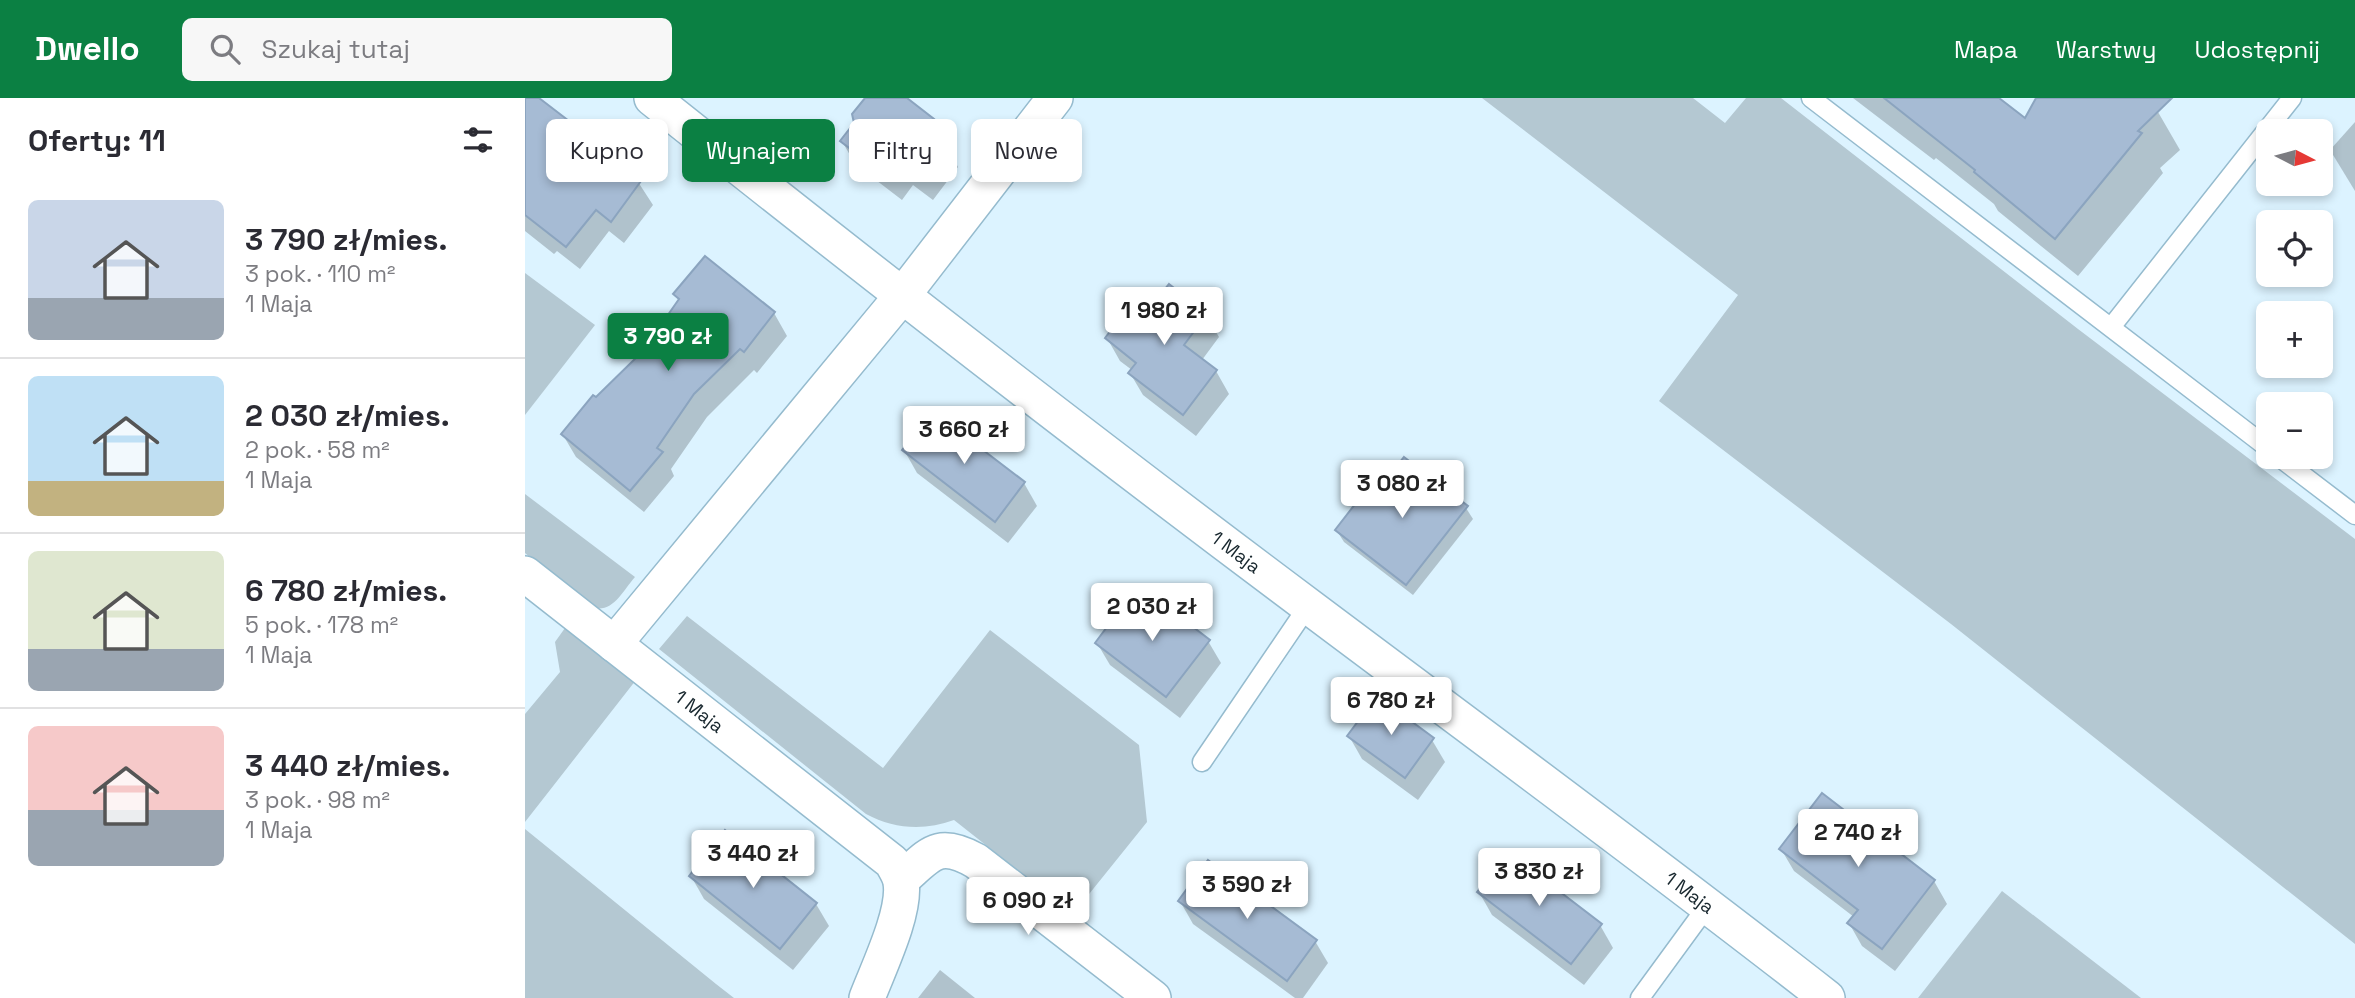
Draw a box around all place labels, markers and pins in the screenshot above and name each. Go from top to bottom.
pin: 1 980 zł [1092,288,1236,347]
pin: 3 790 zł [596,314,740,373]
pin: 3 660 zł [892,406,1036,466]
pin: 3 080 zł [1330,460,1474,520]
pin: 2 030 zł [1080,584,1224,643]
pin: 6 780 zł [1319,678,1463,737]
pin: 2 740 zł [1786,810,1930,869]
pin: 3 440 zł [681,830,825,890]
pin: 3 830 zł [1467,848,1611,908]
pin: 3 590 zł [1175,862,1319,921]
pin: 6 090 zł [956,878,1100,937]

